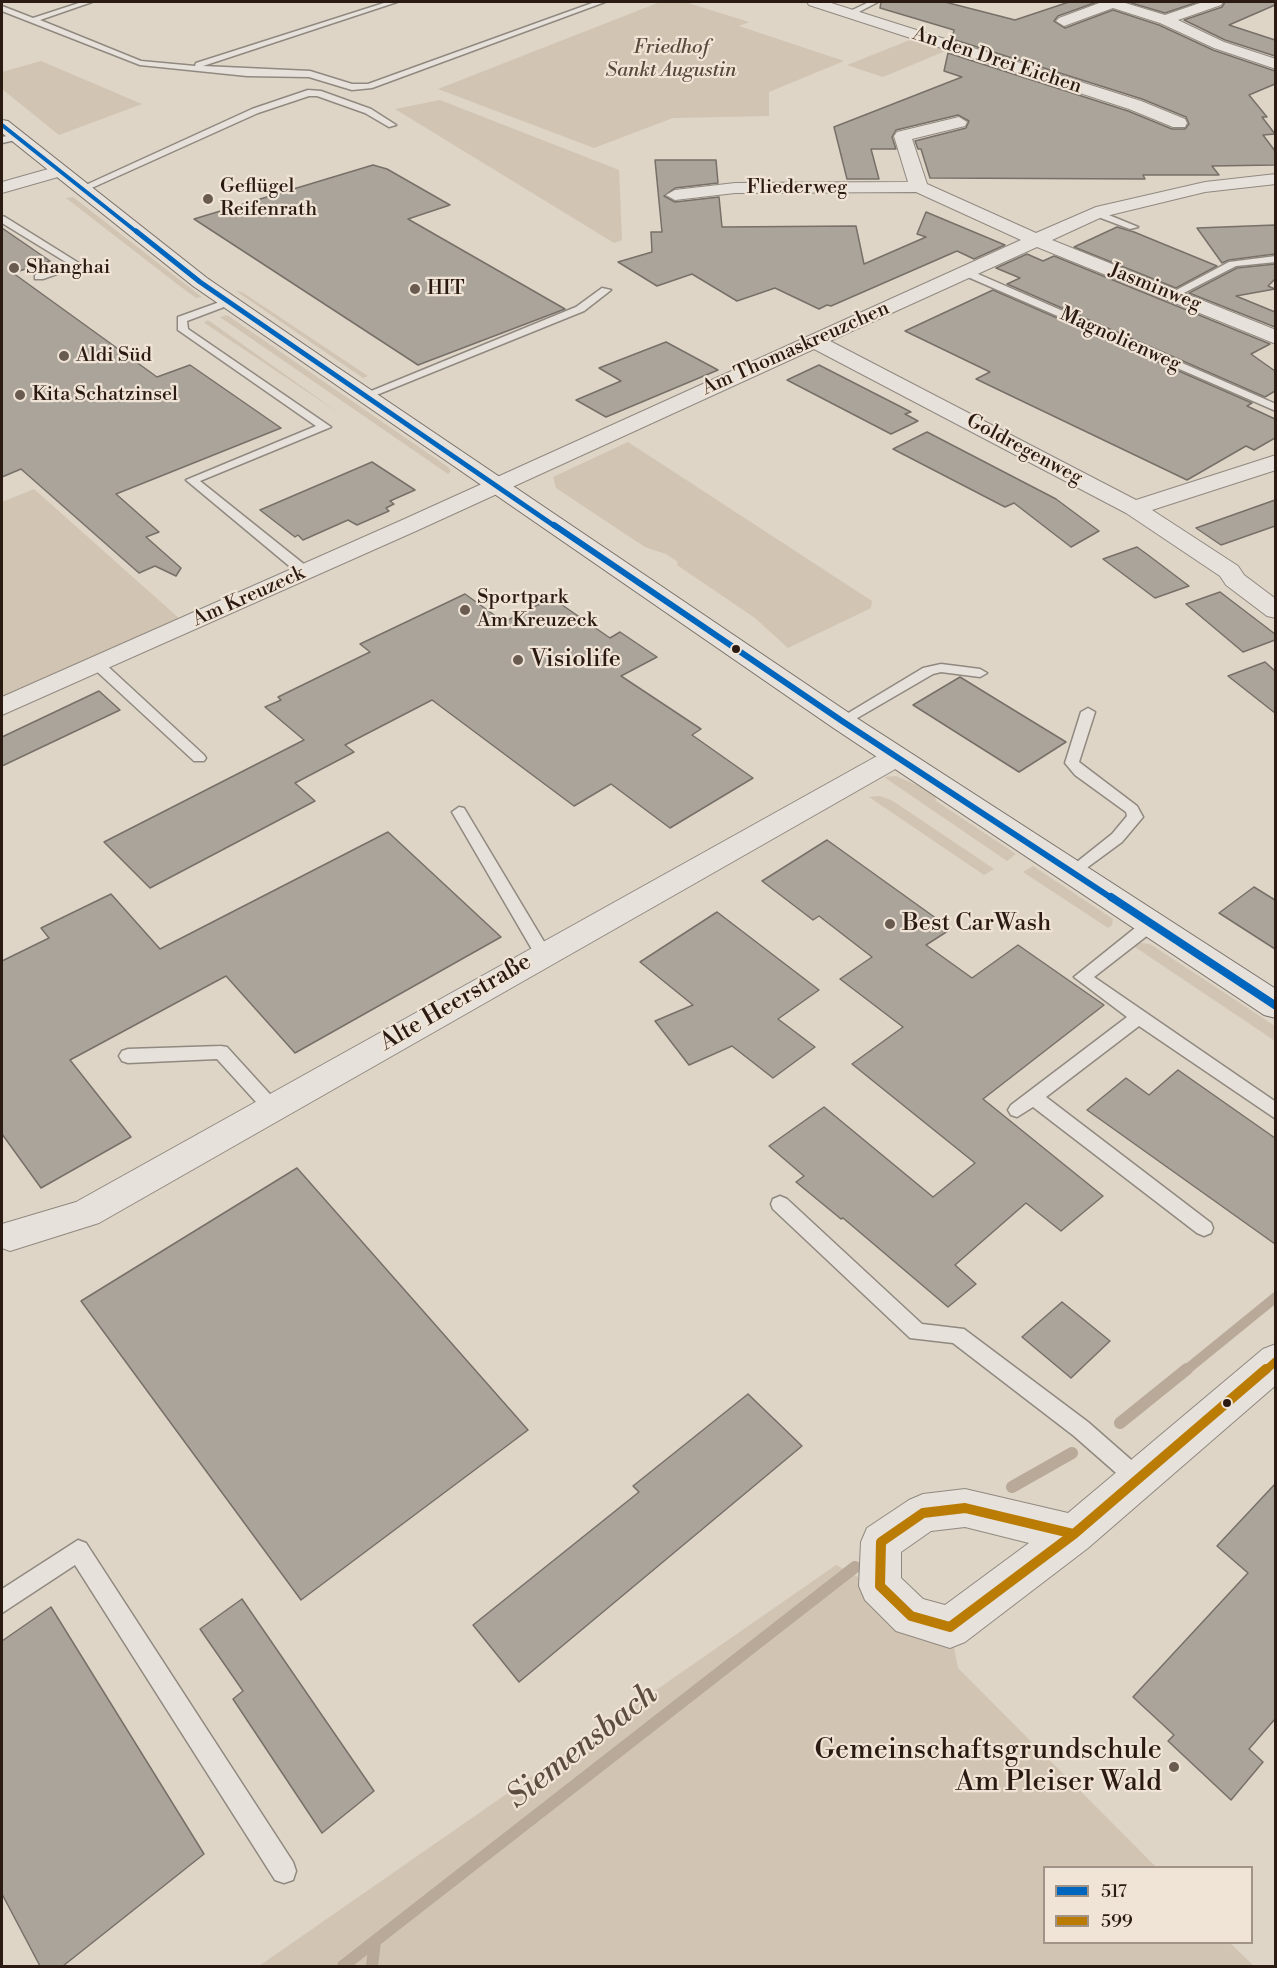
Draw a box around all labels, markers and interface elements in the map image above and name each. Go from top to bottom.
street label: An den Drei Eichen [909,22,1085,100]
park label: Friedhof Sankt Augustin [606,36,736,83]
place label: Geflügel Reifenrath [220,175,317,222]
street label: Fliederweg [747,176,847,200]
marker: Geflügel Reifenrath [201,192,215,206]
place label: Shanghai [26,256,110,280]
street label: Jasminweg [1105,259,1205,317]
marker: Shanghai [7,261,21,275]
place label: HIT [427,277,465,301]
marker: HIT [408,282,422,296]
street label: Am Thomaskreuzchen [699,297,893,401]
street label: Magnolienweg [1056,303,1184,377]
place label: Aldi Süd [76,344,152,368]
marker: Aldi Süd [57,349,71,363]
place label: Kita Schatzinsel [32,383,178,407]
marker: Kita Schatzinsel [13,388,27,402]
street label: Goldregenweg [962,409,1086,491]
street label: Am Kreuzeck [189,562,309,632]
place label: Sportpark Am Kreuzeck [477,586,597,633]
marker: Sportpark Am Kreuzeck [458,603,472,617]
unlabelled marker [730,643,742,655]
place label: Visiolife [530,646,621,674]
marker: Visiolife [511,653,525,667]
place label: Best CarWash [902,910,1051,938]
marker: Best CarWash [883,917,897,931]
street label: Alte Heerstraße [375,948,537,1058]
unlabelled marker [1221,1397,1233,1409]
water label: Siemensbach [500,1676,666,1818]
place label: Gemeinschaftsgrundschule Am Pleiser Wald [814,1734,1162,1800]
marker: Gemeinschaftsgrundschule Am Pleiser Wald [1167,1760,1181,1774]
legend [1043,1866,1253,1944]
text: 517 [1101,1880,1127,1903]
text: 599 [1101,1910,1133,1933]

